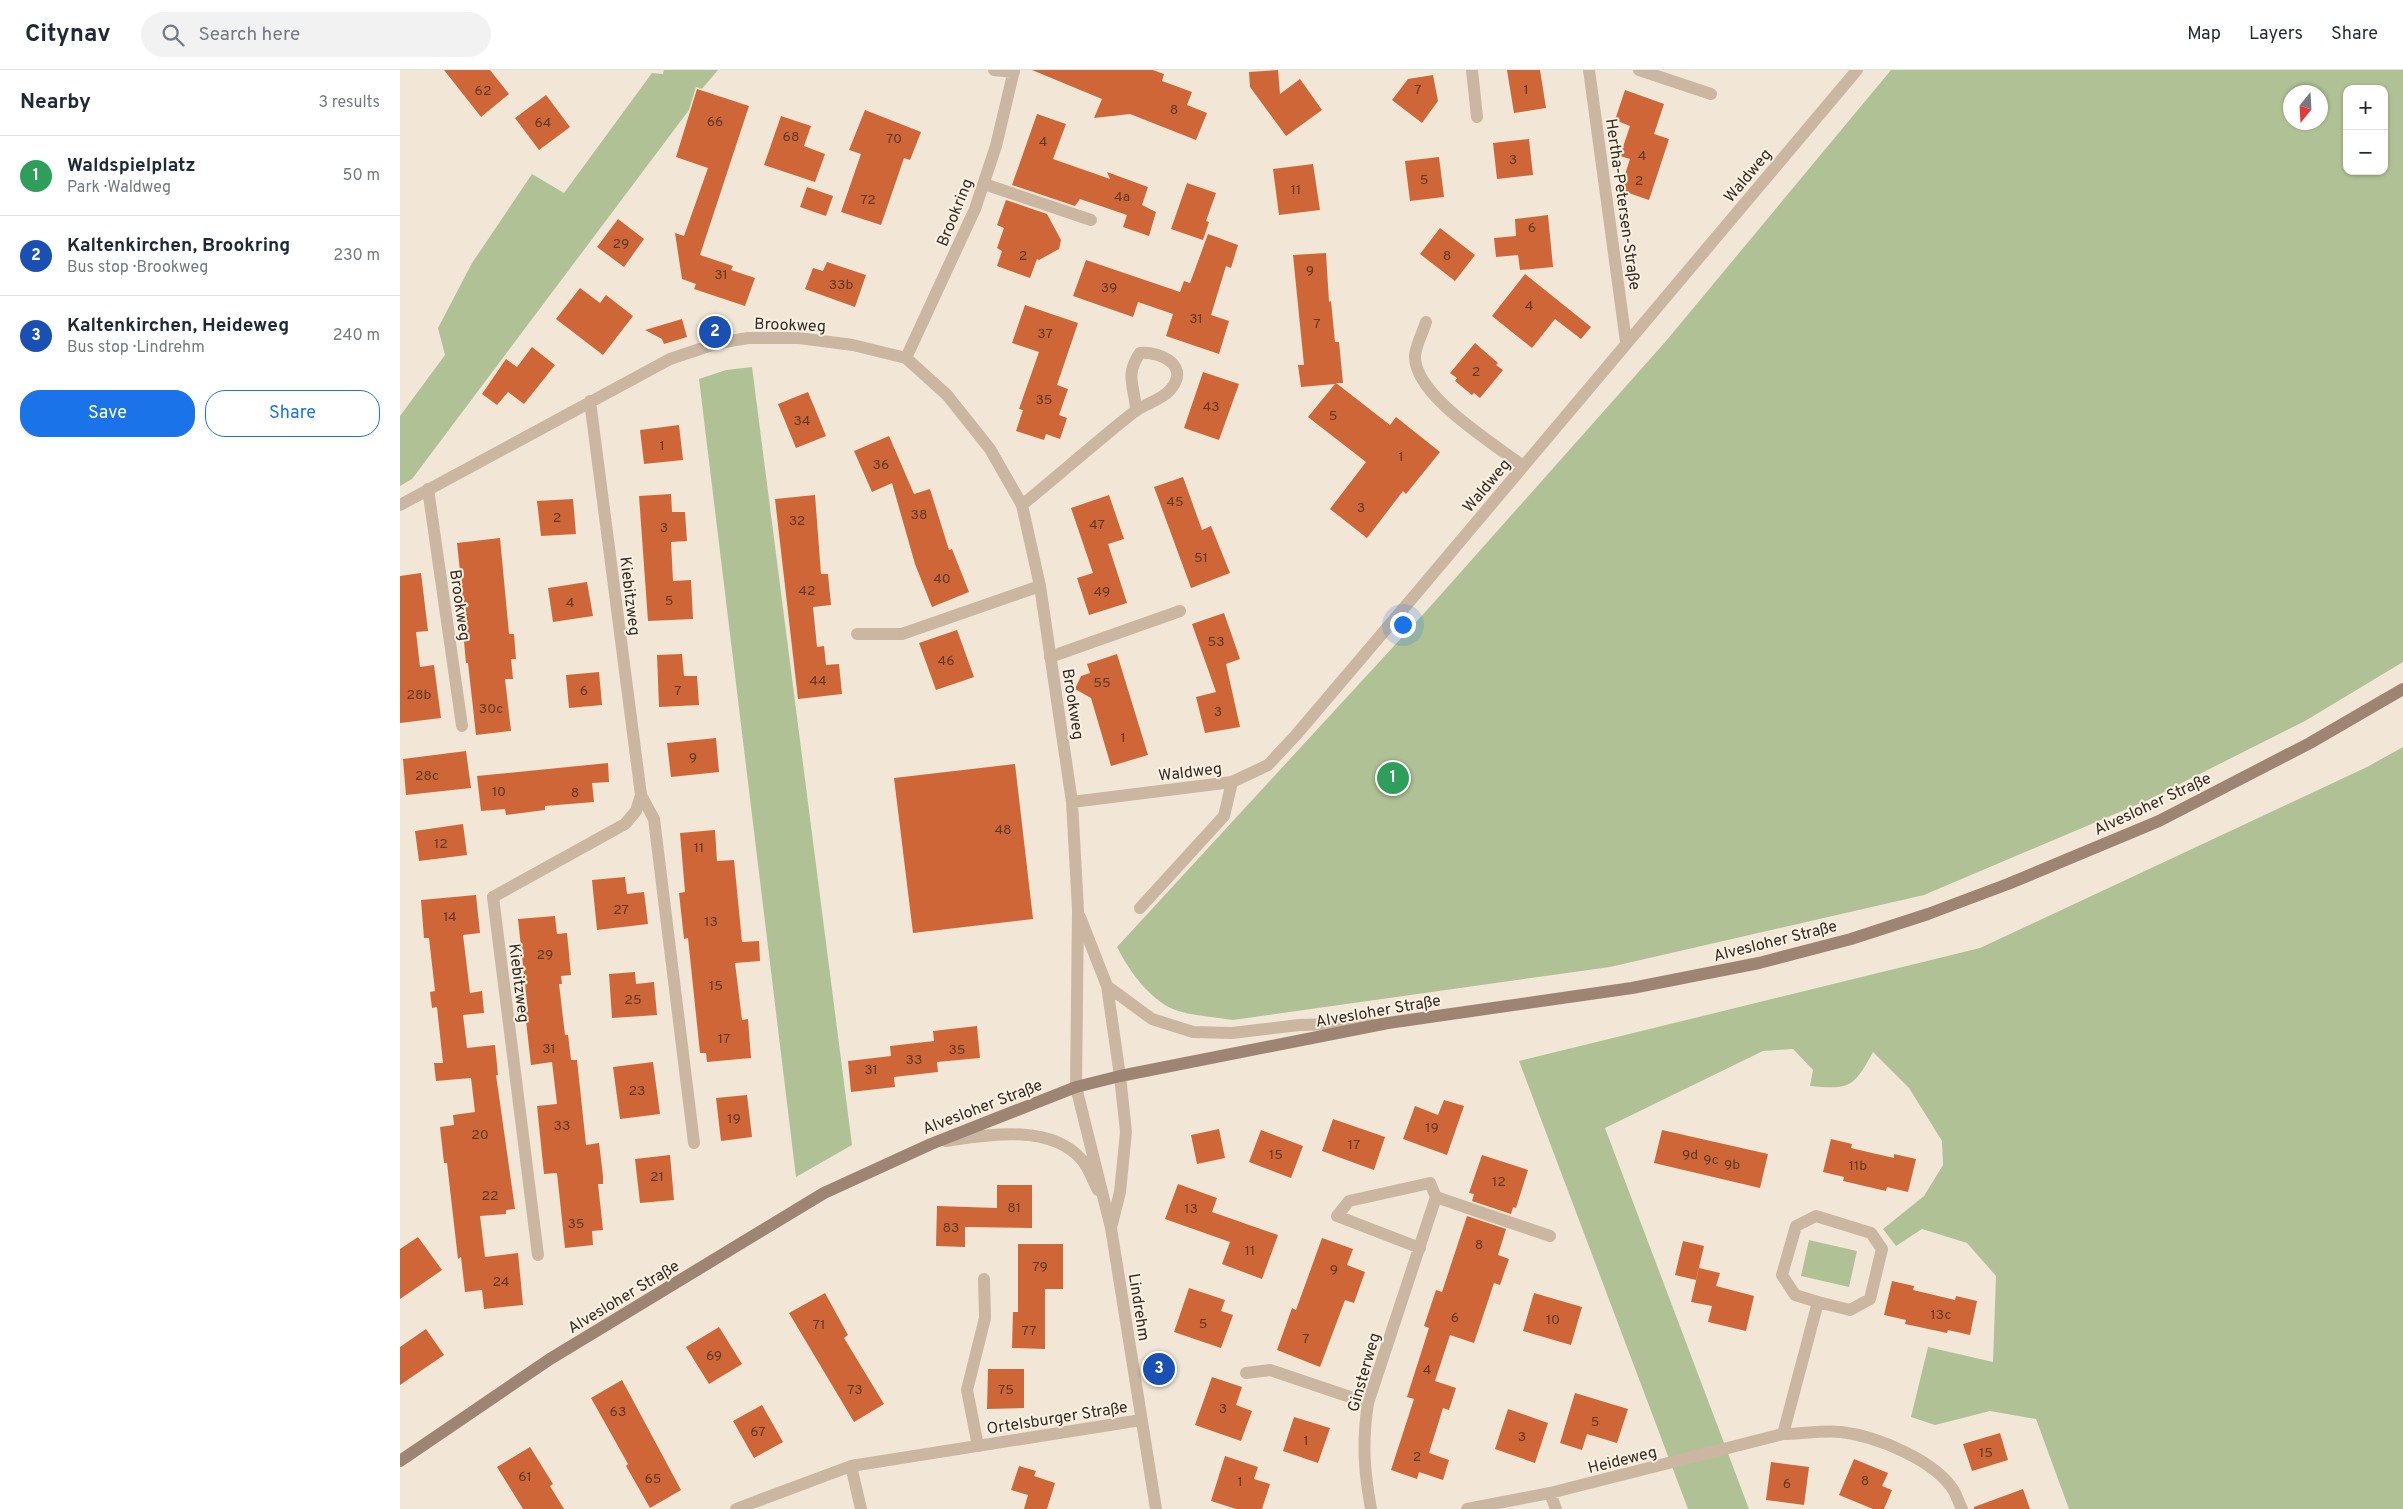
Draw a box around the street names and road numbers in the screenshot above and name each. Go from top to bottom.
street label: Hertha-Petersen-Straße [1600,117,1644,291]
street label: Waldweg [1720,145,1777,207]
street label: Brookring [933,176,979,250]
street label: Brookweg [754,315,826,337]
street label: Waldweg [1459,455,1516,517]
street label: Kiebitzweg [614,556,644,637]
street label: Brookweg [444,568,474,642]
street label: Brookweg [1057,667,1088,741]
street label: Waldweg [1157,759,1223,787]
street label: Alvesloher Straße [2091,769,2215,841]
street label: Alvesloher Straße [1712,917,1839,967]
street label: Kiebitzweg [503,943,533,1024]
street label: Alvesloher Straße [1314,991,1443,1033]
street label: Alvesloher Straße [920,1076,1046,1140]
street label: Alvesloher Straße [565,1256,684,1339]
street label: Lindrehm [1123,1272,1153,1343]
street label: Ginsterweg [1344,1331,1386,1414]
street label: Ortelsburger Straße [985,1398,1129,1440]
street label: Heideweg [1586,1443,1659,1479]

